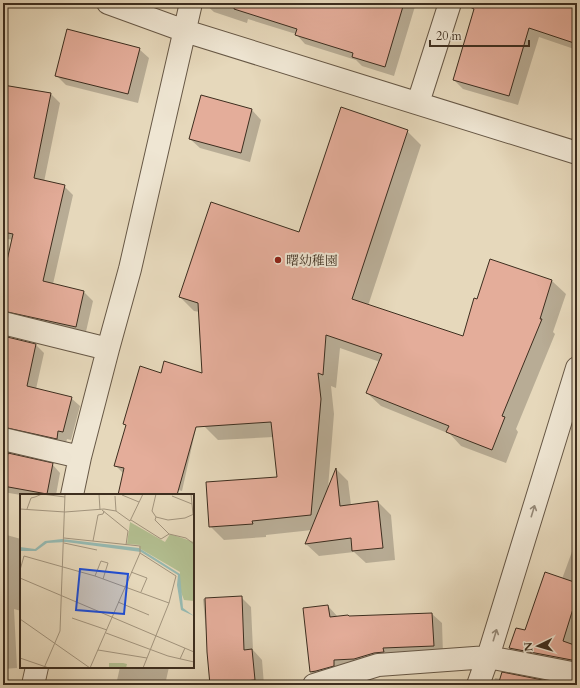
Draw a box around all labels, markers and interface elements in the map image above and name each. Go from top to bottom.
scale bar [430,22,529,48]
text: 20 m [436,28,463,44]
place label: 曙幼稚園 [286,252,338,270]
marker: 曙幼稚園 [273,255,283,265]
inset map [20,494,194,668]
one-way arrow [530,504,537,517]
north arrow [518,626,558,666]
one-way arrow [492,629,499,642]
text: N [521,641,536,652]

